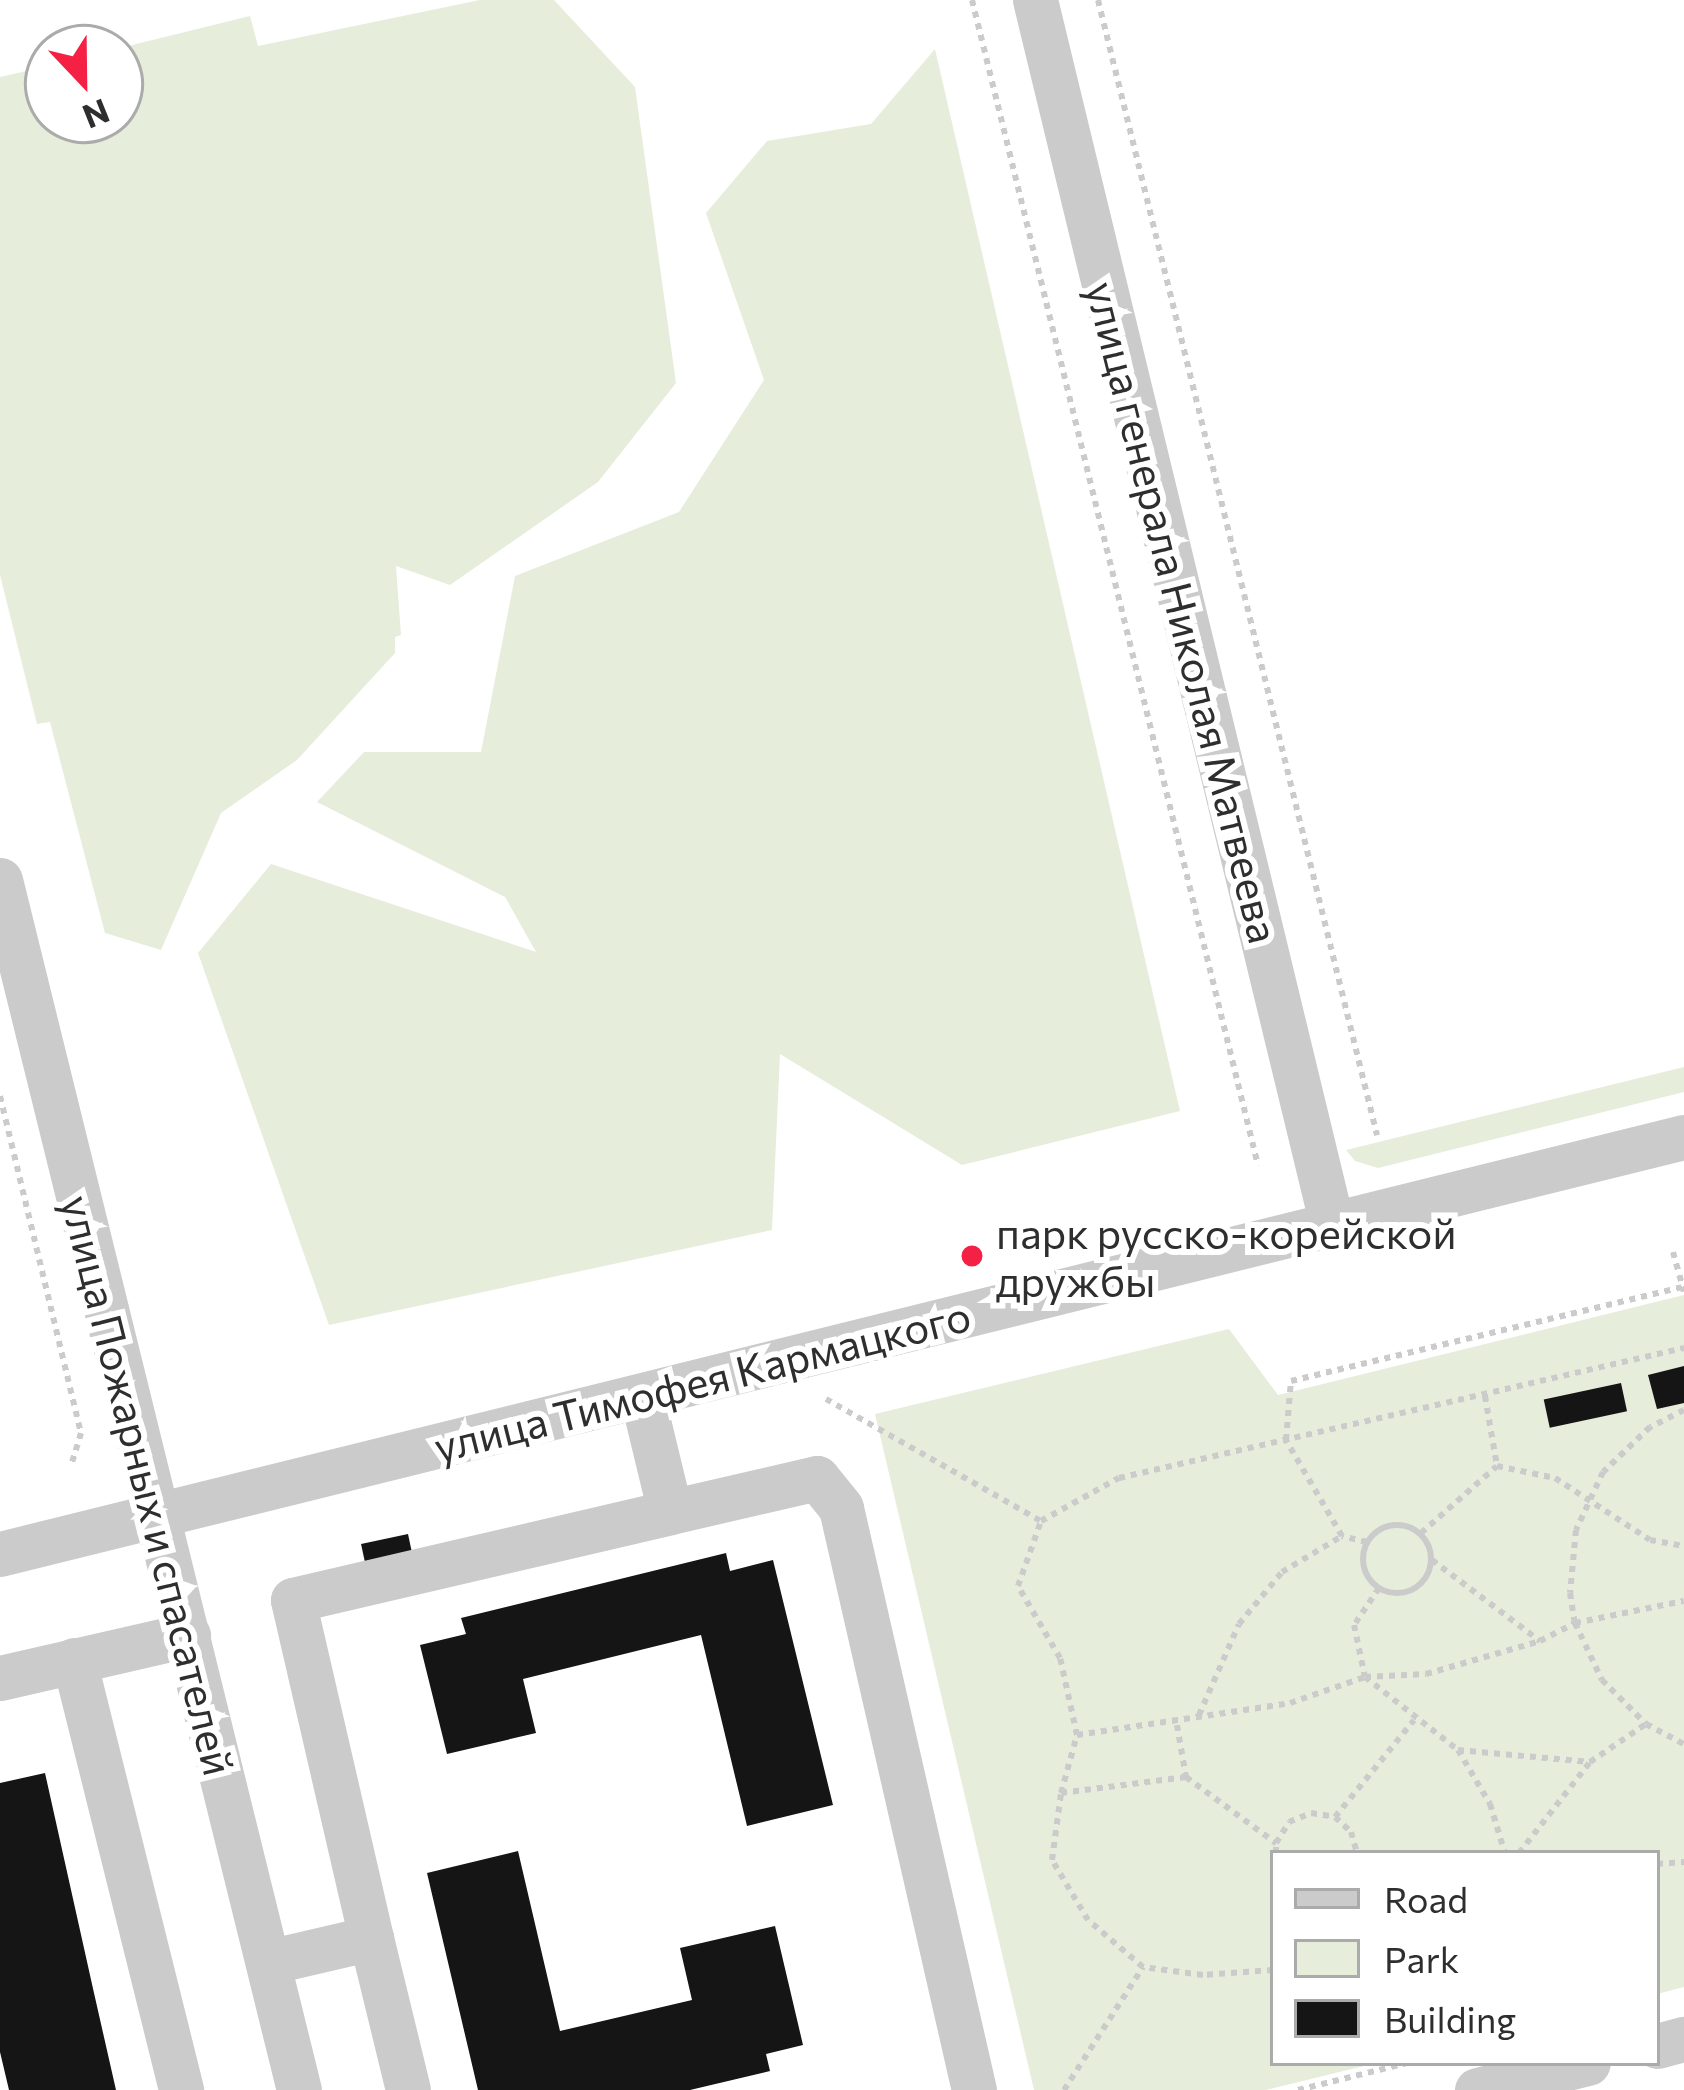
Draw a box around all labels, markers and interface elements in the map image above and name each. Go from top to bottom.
north arrow [24,24,144,144]
text: N [77,91,116,139]
street label: улица генерала Николая Матвеева [1077,276,1291,948]
street label: улица Пожарных и спасателей [52,1190,246,1780]
place label: парк русско-корейской дружбы [996,1207,1457,1306]
marker: парк русско-корейской дружбы [959,1243,985,1269]
street label: улица Тимофея Кармацкого [429,1289,975,1471]
legend [1270,1850,1660,2066]
text: Road [1384,1876,1468,1920]
text: Park [1384,1936,1459,1980]
text: Building [1384,1996,1516,2040]

